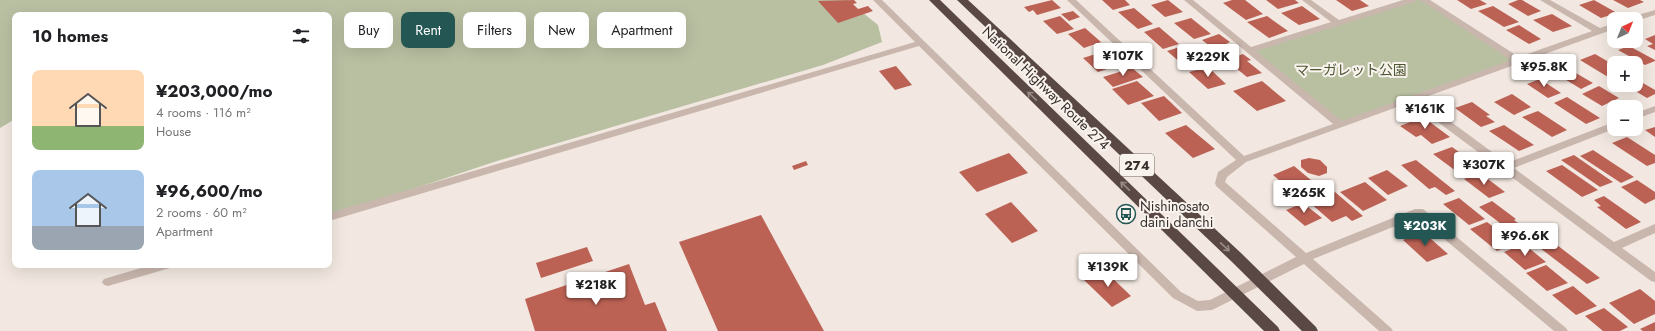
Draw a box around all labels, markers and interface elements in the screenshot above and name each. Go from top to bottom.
chip: Buy [344,12,393,48]
chip: Rent [401,12,455,48]
chip: Filters [463,12,526,48]
chip: New [534,12,589,48]
chip: Apartment [597,12,686,48]
north arrow [1607,12,1643,48]
map controls [1607,12,1643,136]
street label: National Highway Route 274 [978,22,1114,154]
text: 10 homes [32,24,108,48]
icon: filters [290,25,312,47]
pin: ¥107K [1095,43,1151,77]
pin: ¥229K [1180,44,1236,78]
text: ¥107K [1103,46,1143,65]
text: ¥229K [1186,47,1230,66]
pin: ¥95.8K [1511,54,1577,88]
button: + [1607,56,1643,92]
text: ¥95.8K [1520,57,1568,76]
park label: マーガレット公園 [1295,60,1407,80]
text: ¥203,000/mo [156,79,272,103]
icon: home [64,86,112,134]
one-way arrow [1027,91,1037,100]
pin: ¥161K [1397,96,1453,130]
text: ¥161K [1405,99,1445,118]
button: − [1607,100,1643,136]
text: 4 rooms · 116 m² [156,103,251,122]
text: House [156,122,191,141]
pin: ¥307K [1456,152,1512,186]
road number: 274 [1120,154,1154,176]
text: ¥307K [1463,155,1505,174]
text: ¥96,600/mo [156,179,263,203]
pin: ¥265K [1276,180,1332,214]
one-way arrow [1120,182,1130,191]
text: ¥265K [1282,183,1326,202]
icon: home [64,186,112,234]
place label: Nishinosato daini danchi [1140,196,1213,232]
text: 2 rooms · 60 m² [156,203,247,222]
bus stop icon: Nishinosato daini danchi [1115,203,1137,225]
pin: ¥203K [1397,213,1453,247]
text: ¥203K [1404,216,1447,235]
text: Apartment [156,222,213,241]
pin: ¥96.6K [1492,223,1558,257]
text: ¥96.6K [1501,226,1549,245]
one-way arrow [1220,242,1230,252]
pin: ¥139K [1080,254,1136,288]
text: ¥139K [1087,257,1129,276]
pin: ¥218K [568,272,624,306]
text: ¥218K [575,275,617,294]

